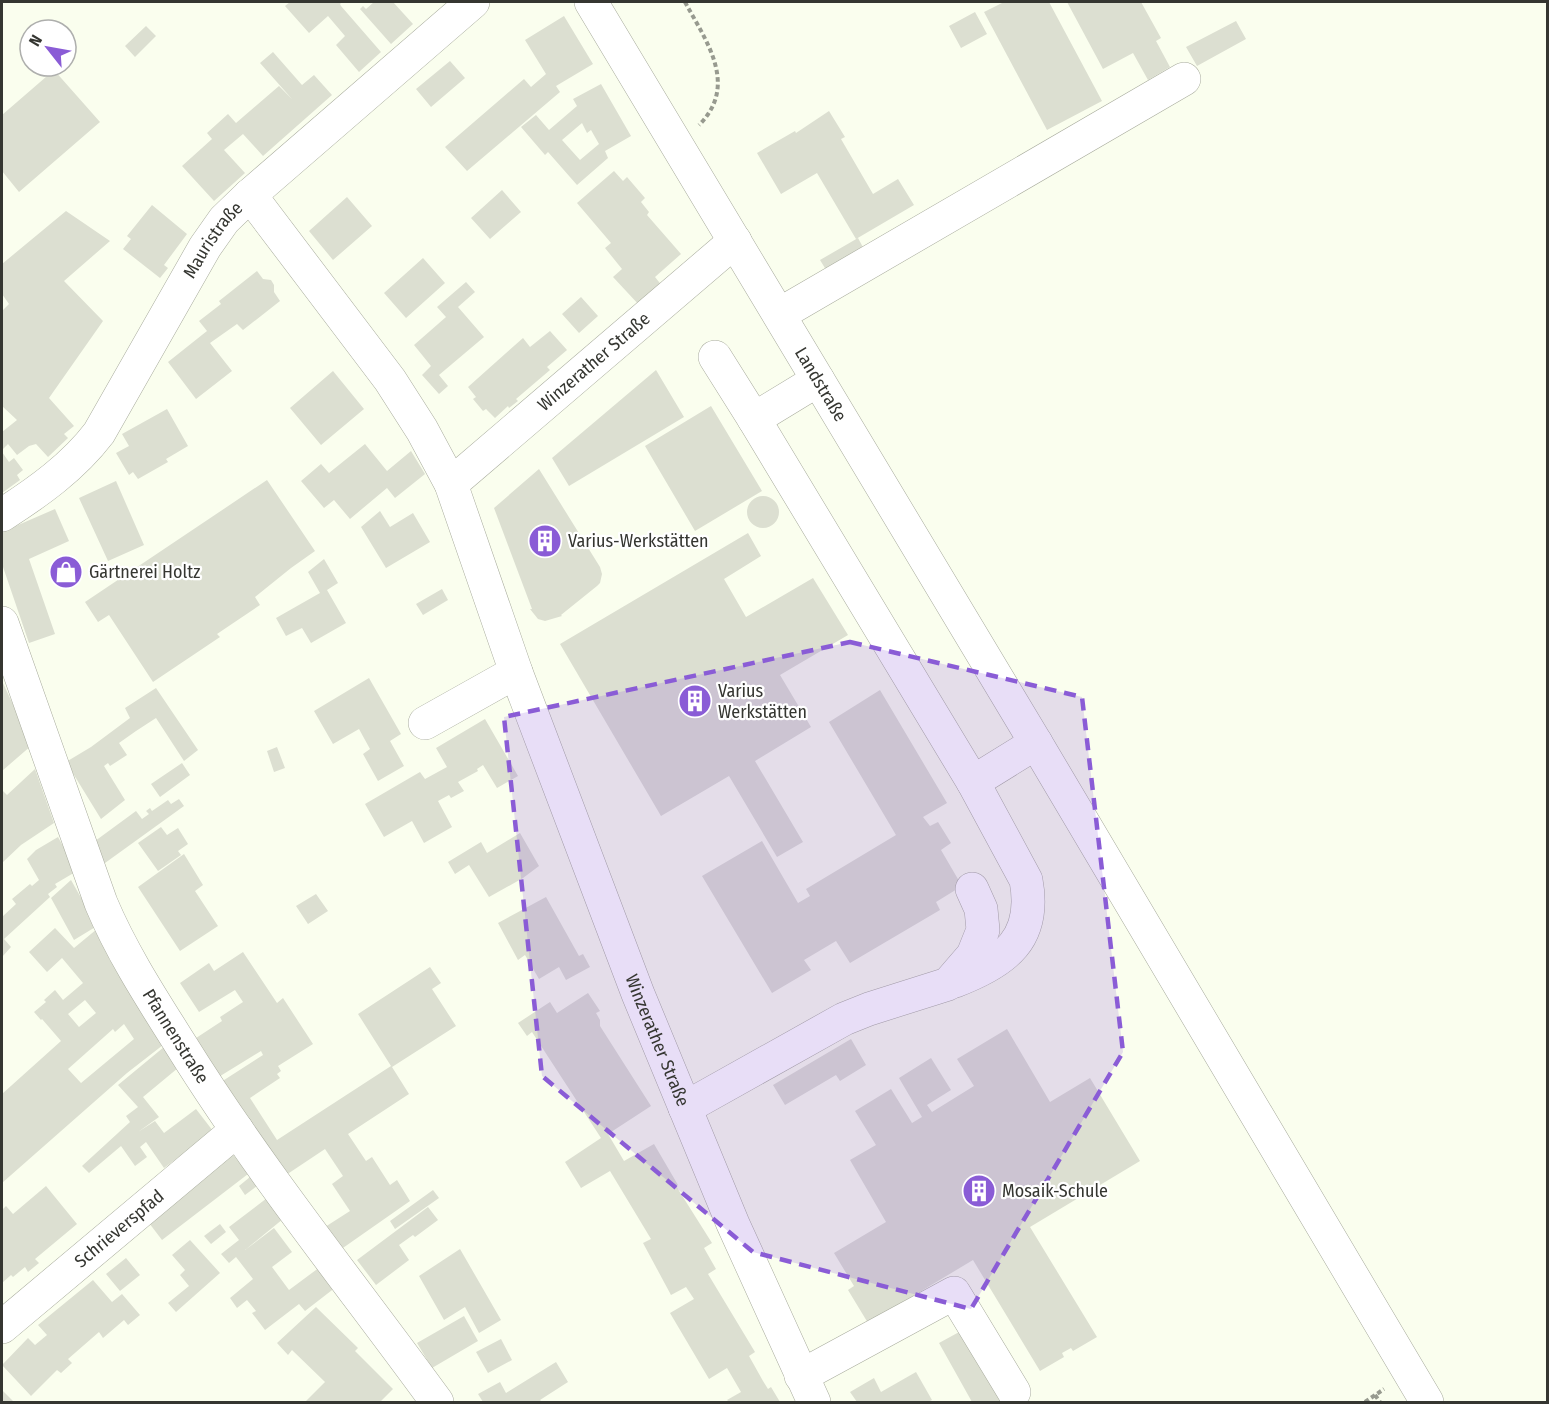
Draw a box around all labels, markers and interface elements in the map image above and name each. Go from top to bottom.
north arrow [18,18,78,78]
text: N [25,32,46,50]
street label: Mauristraße [179,197,247,282]
street label: Winzerather Straße [533,308,655,416]
street label: Landstraße [790,343,851,425]
building icon: Varius-Werkstätten [527,523,563,559]
place label: Varius-Werkstätten [568,530,709,552]
shop icon: Gärtnerei Holtz [48,554,84,590]
place label: Gärtnerei Holtz [89,561,200,583]
place label: Varius Werkstätten [718,680,807,723]
building icon: Varius Werkstätten [677,683,713,719]
street label: Winzerather Straße [621,971,694,1110]
street label: Pfannenstraße [138,985,214,1088]
building icon: Mosaik-Schule [961,1173,997,1209]
place label: Mosaik-Schule [1002,1180,1108,1202]
street label: Schrieverspfad [70,1185,168,1272]

